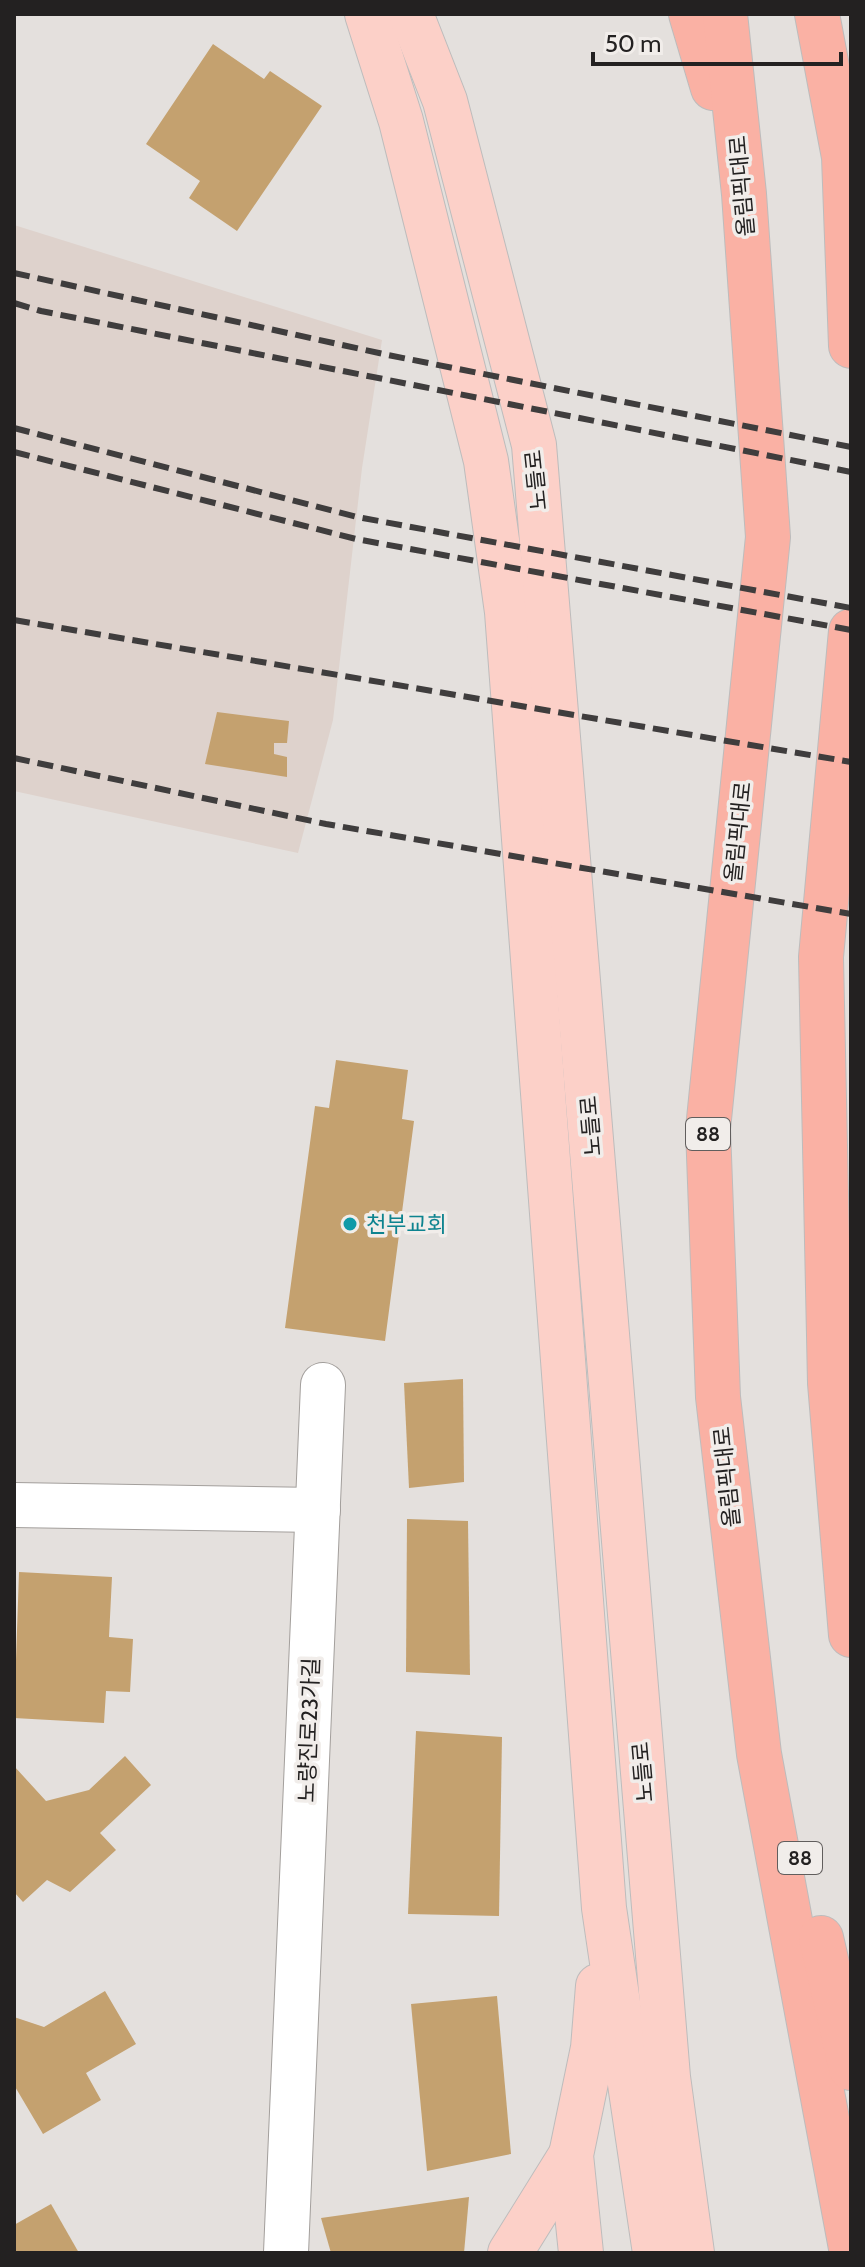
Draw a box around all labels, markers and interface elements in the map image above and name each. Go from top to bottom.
scale bar [593,16,841,66]
text: 50 m [605,29,661,58]
street label: 올림픽대로 [724,134,760,238]
street label: 노들로 [519,448,553,512]
street label: 올림픽대로 [719,780,757,884]
street label: 노들로 [575,1095,607,1157]
road number: 88 [686,1118,730,1150]
place label: 천부교회 [366,1211,447,1238]
marker: 천부교회 [341,1215,359,1233]
street label: 올림픽대로 [708,1425,746,1529]
street label: 노량진로23가길 [293,1657,325,1803]
street label: 노들로 [627,1741,659,1803]
road number: 88 [778,1842,822,1874]

